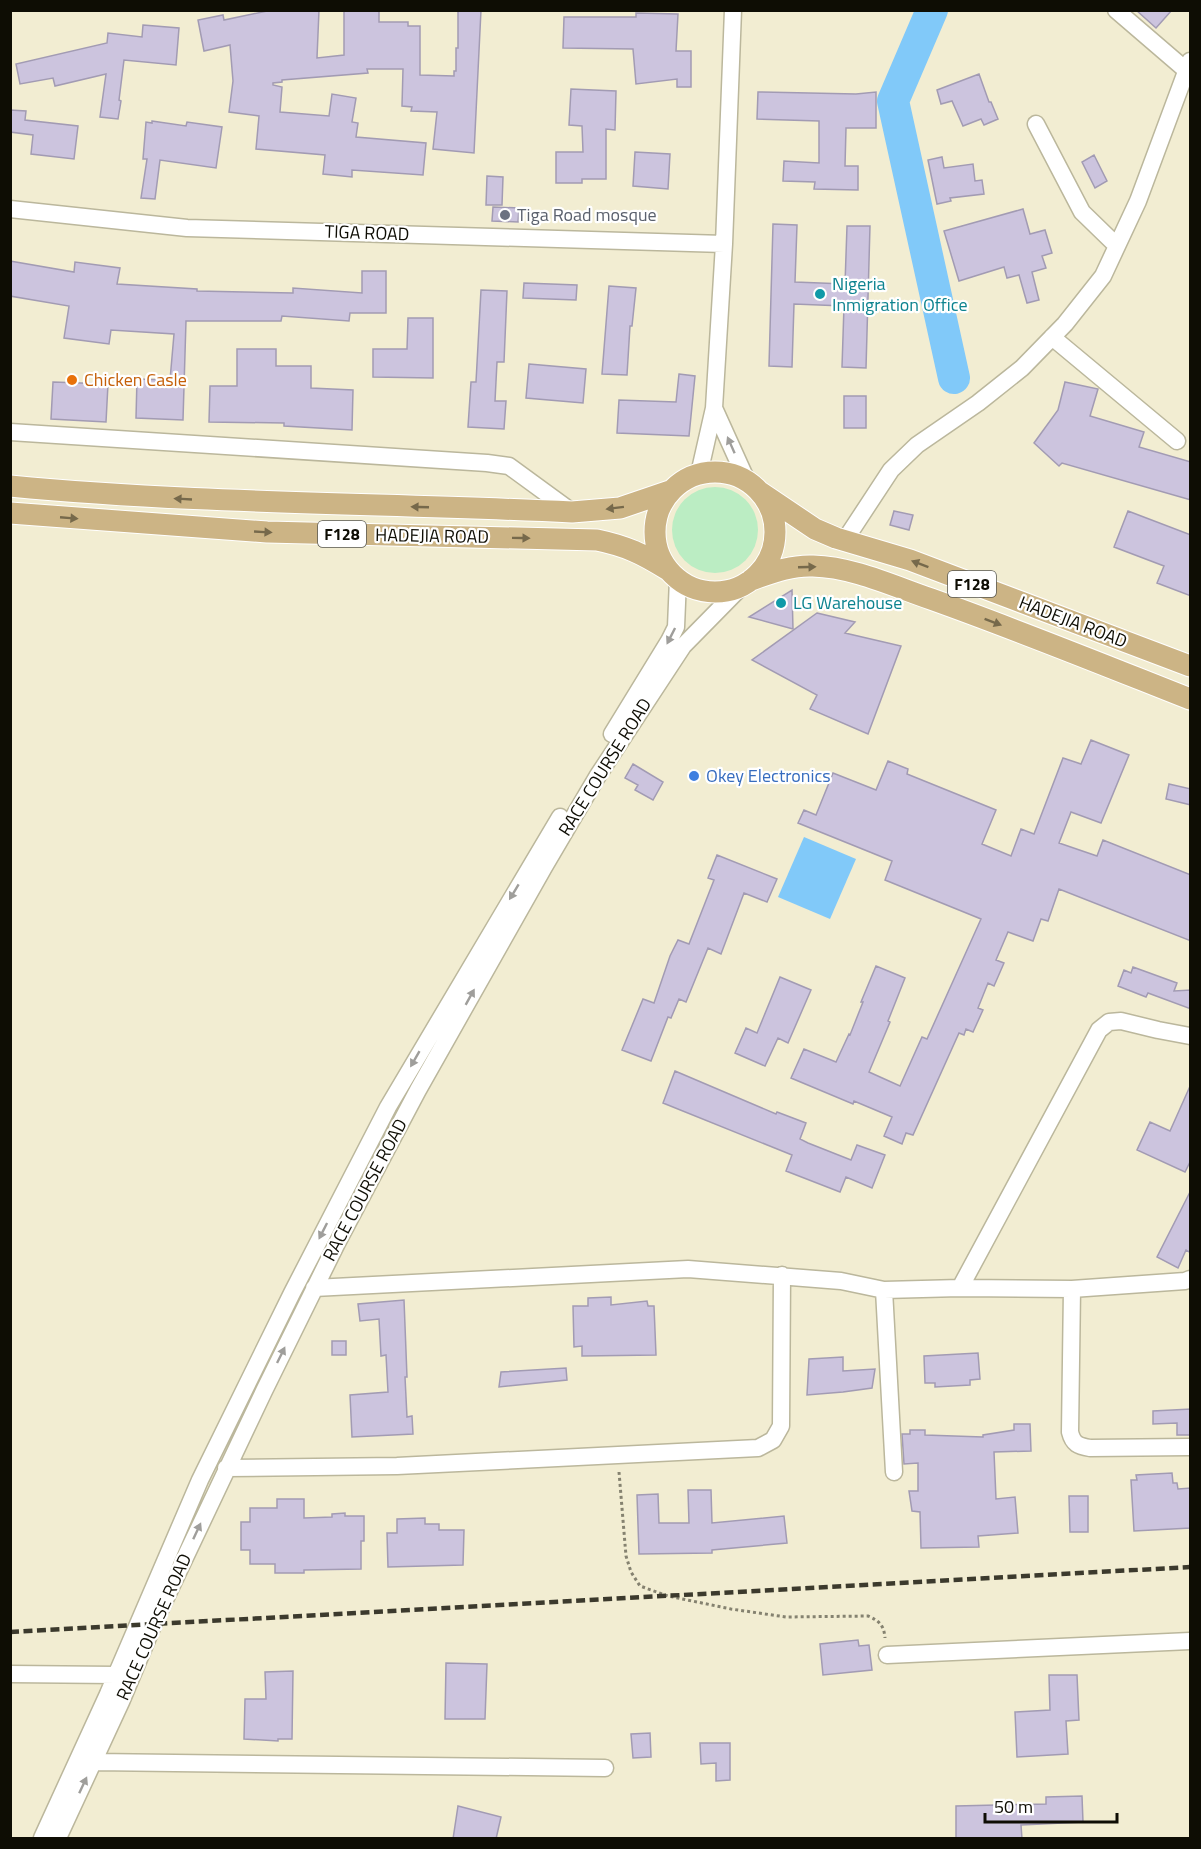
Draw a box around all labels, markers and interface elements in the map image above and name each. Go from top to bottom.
place label: Tiga Road mosque [517,201,657,228]
marker: Tiga Road mosque [498,208,512,222]
street label: TIGA ROAD [324,218,410,247]
place label: Nigeria Inmigration Office [832,270,968,318]
marker: Nigeria Inmigration Office [813,287,827,301]
place label: Chicken Casle [84,366,187,393]
marker: Chicken Casle [65,373,79,387]
one-way arrow [726,436,735,453]
one-way arrow [174,494,193,503]
one-way arrow [411,502,430,512]
one-way arrow [605,504,624,513]
one-way arrow [59,513,78,523]
road number: F128 [318,521,366,547]
street label: HADEJIA ROAD [375,521,489,550]
one-way arrow [254,527,273,536]
one-way arrow [512,533,531,542]
one-way arrow [910,558,928,568]
one-way arrow [798,562,817,572]
road number: F128 [948,571,996,597]
place label: LG Warehouse [793,589,902,616]
street label: HADEJIA ROAD [1015,589,1131,655]
marker: LG Warehouse [774,596,788,610]
one-way arrow [985,617,1003,627]
one-way arrow [667,627,677,645]
street label: RACE COURSE ROAD [551,693,658,841]
place label: Okey Electronics [706,762,831,789]
marker: Okey Electronics [687,769,701,783]
one-way arrow [509,884,520,900]
one-way arrow [465,988,475,1005]
one-way arrow [411,1051,421,1068]
street label: RACE COURSE ROAD [316,1114,414,1266]
one-way arrow [318,1223,328,1240]
one-way arrow [276,1346,286,1363]
one-way arrow [192,1522,201,1539]
street label: RACE COURSE ROAD [109,1549,198,1705]
one-way arrow [78,1777,87,1794]
scale bar [985,1786,1117,1824]
text: 50 m [994,1793,1033,1820]

